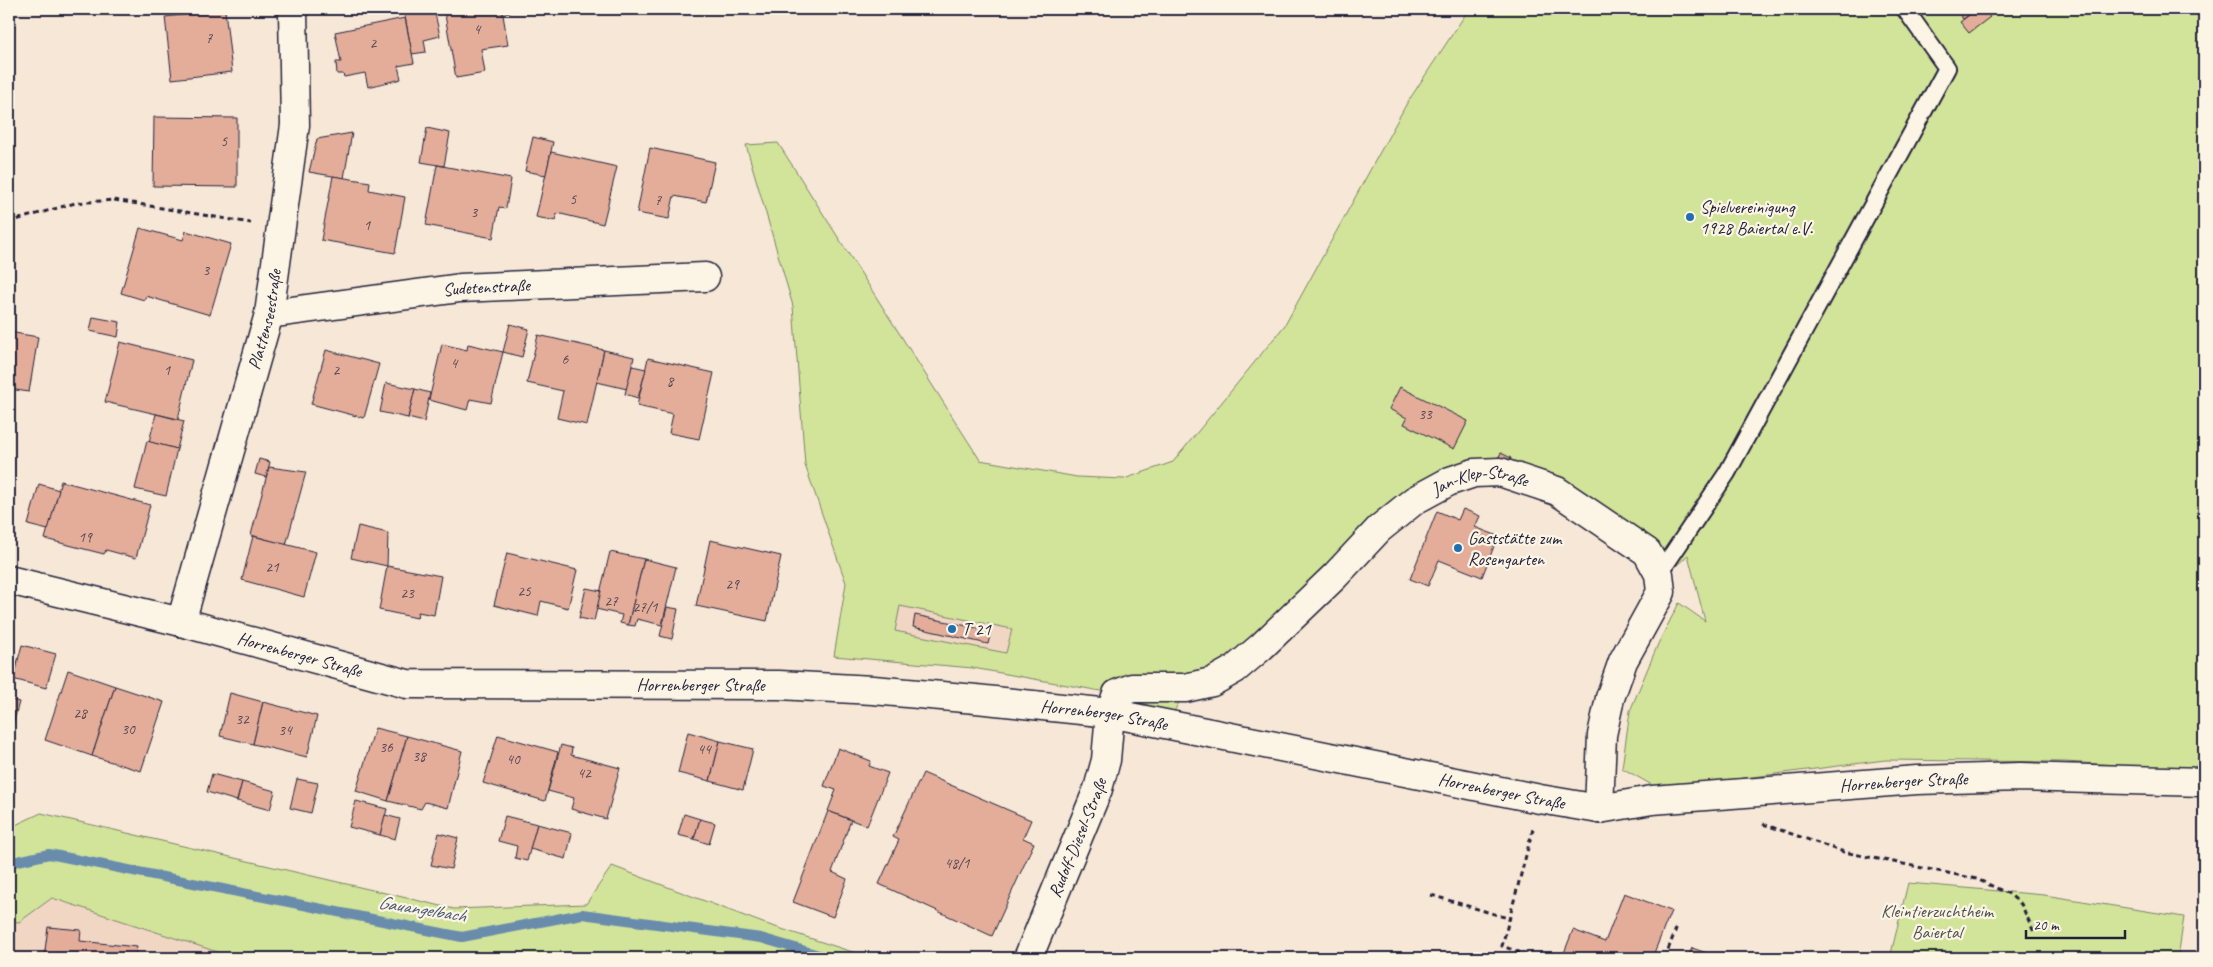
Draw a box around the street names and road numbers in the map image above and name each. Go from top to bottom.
street label: Plattenseestraße [243,267,286,372]
street label: Sudetenstraße [441,274,532,301]
street label: Jan-Klep-Straße [1426,461,1532,501]
street label: Horrenberger Straße [235,627,365,682]
street label: Horrenberger Straße [636,674,766,696]
street label: Horrenberger Straße [1039,695,1171,735]
street label: Horrenberger Straße [1839,767,1969,797]
street label: Horrenberger Straße [1437,768,1568,814]
street label: Rudolf-Diesel-Straße [1043,775,1112,901]

